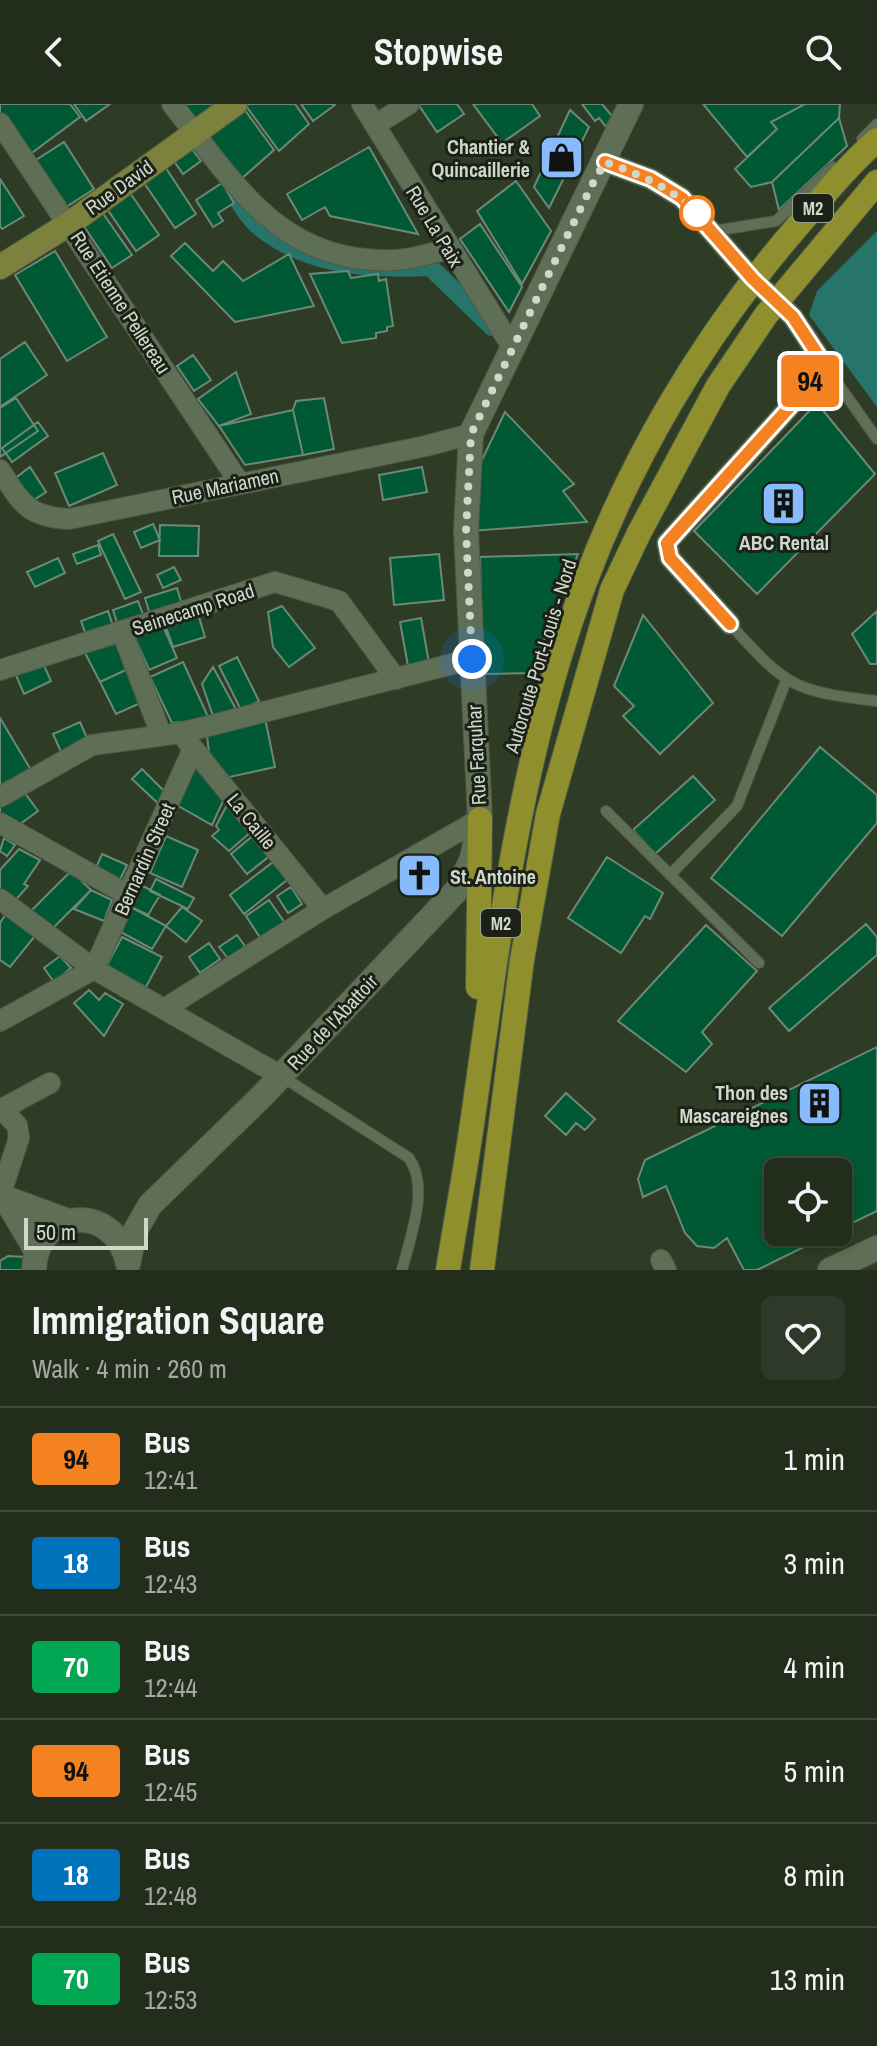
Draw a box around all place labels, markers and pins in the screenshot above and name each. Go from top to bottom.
place label: Chantier & Quincaillerie [432,133,530,183]
shop icon: Chantier & Quincaillerie [537,133,585,181]
unlabelled marker [680,196,714,230]
building icon: ABC Rental [760,479,808,527]
place label: ABC Rental [739,529,829,556]
church icon: St. Antoine [395,852,443,900]
place label: St. Antoine [450,863,536,890]
place label: Thon des Mascareignes [680,1079,788,1129]
building icon: Thon des Mascareignes [795,1080,843,1128]

